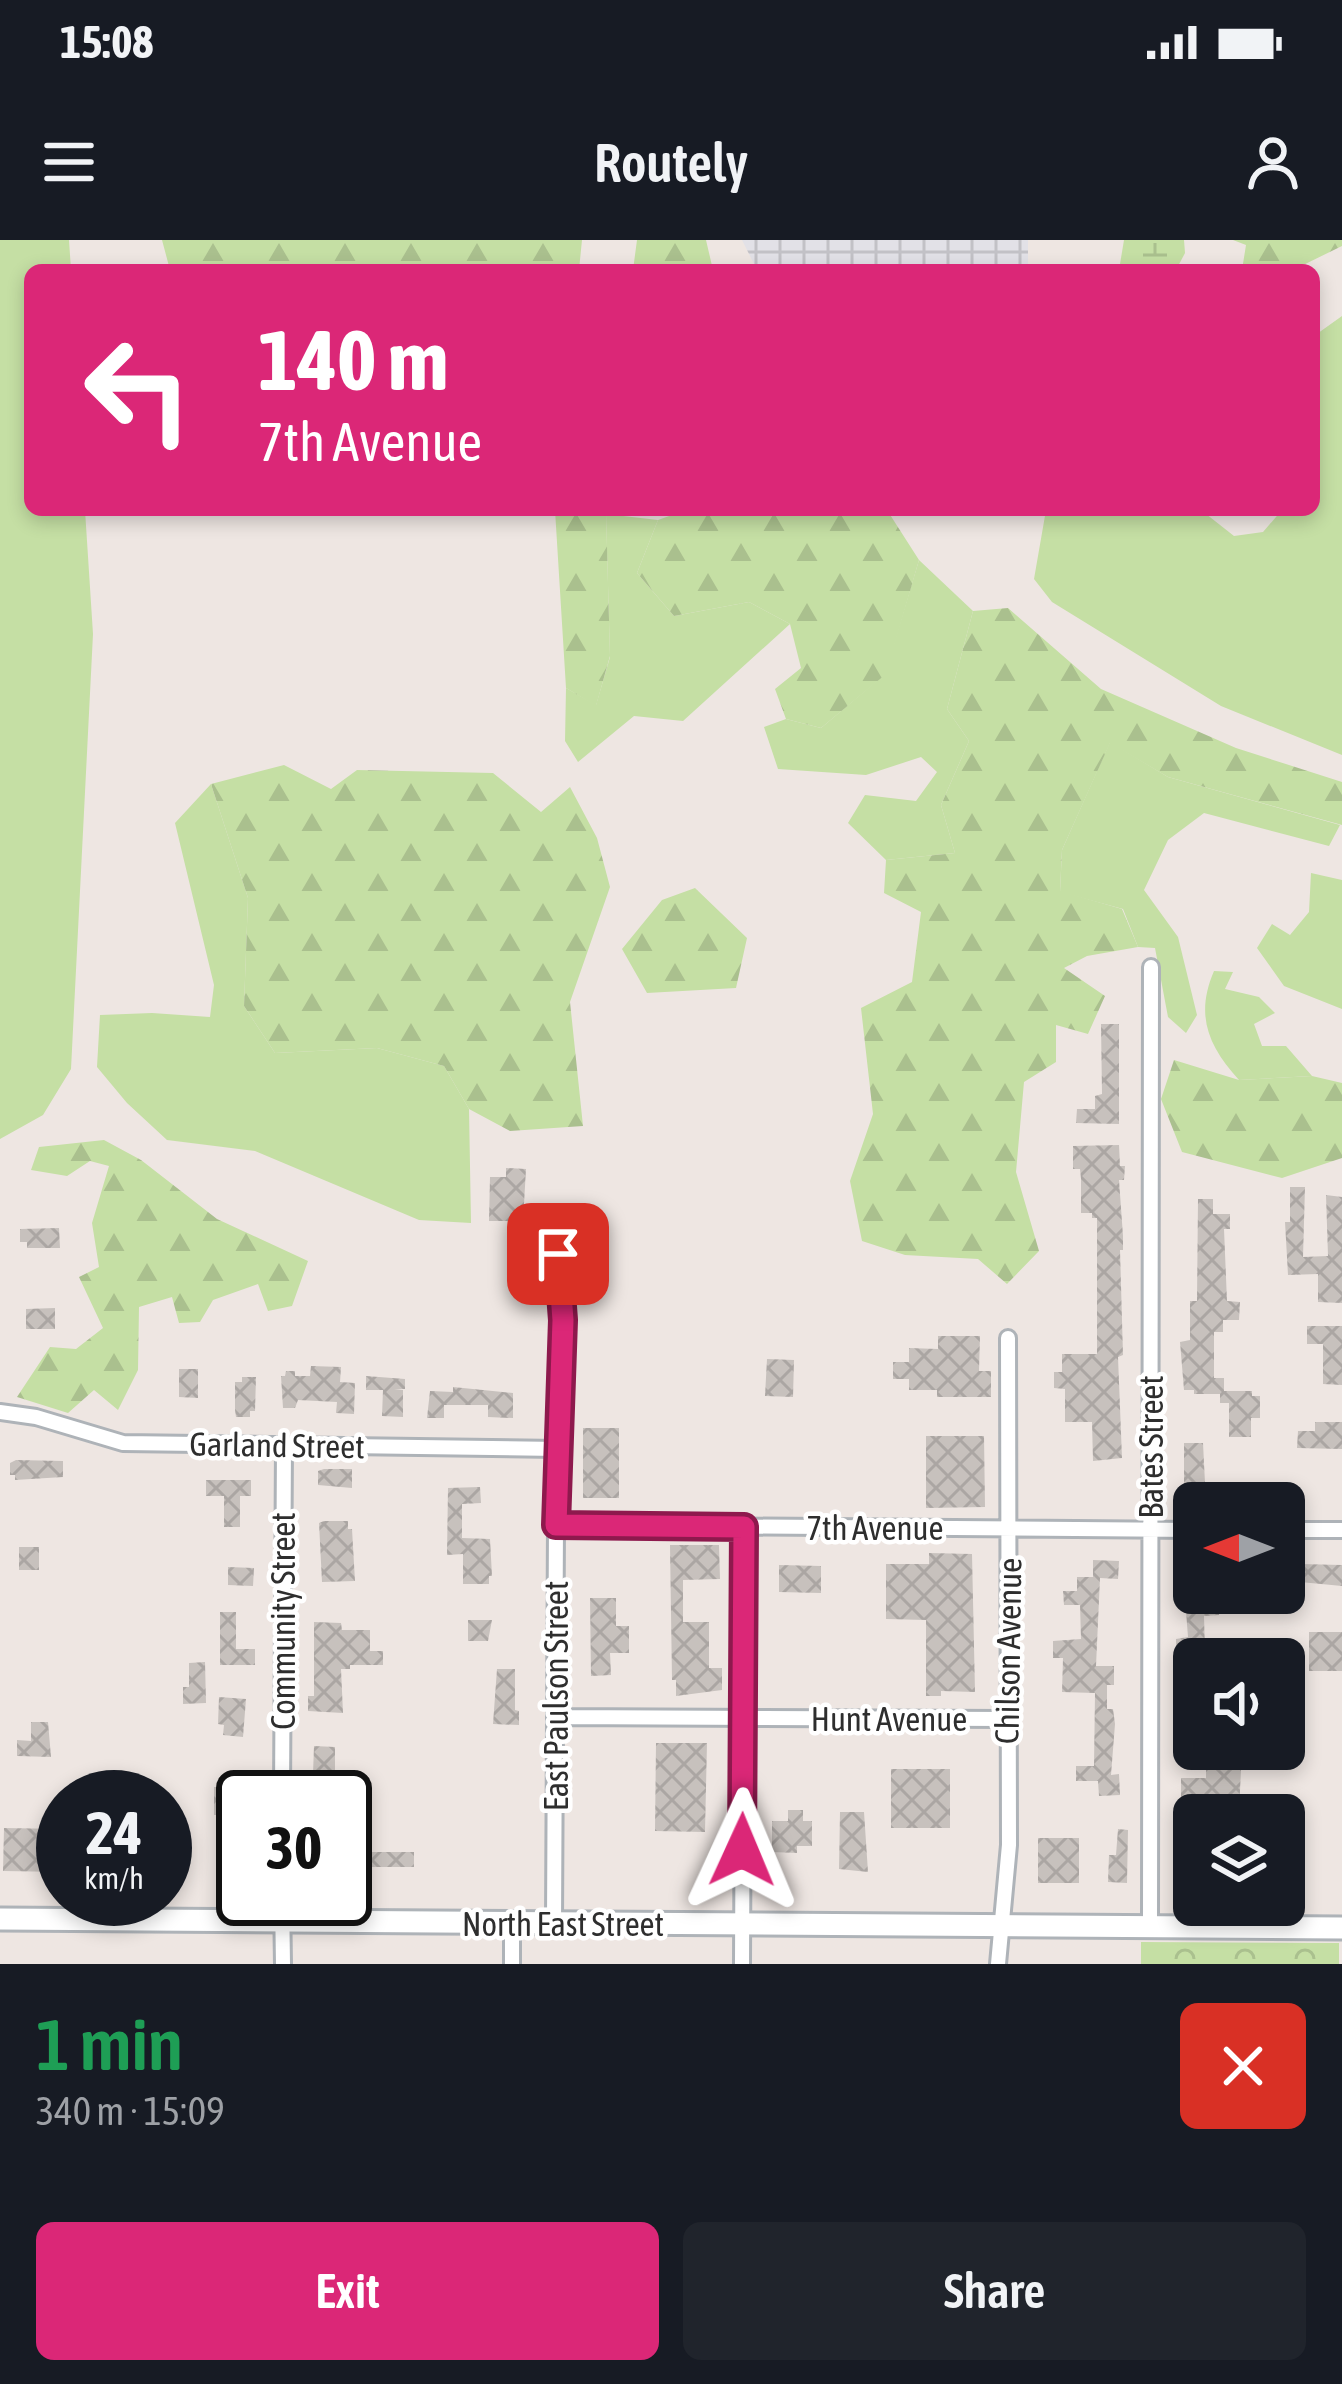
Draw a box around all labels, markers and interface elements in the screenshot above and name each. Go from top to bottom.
text: 15:08 [60,16,154,68]
icon: menu [36,129,102,195]
icon: person [1240,129,1306,195]
text: Routely [594,132,748,193]
icon: left [60,312,216,468]
text: 140 m [258,312,448,408]
text: 7th Avenue [258,411,482,472]
pin [507,1203,609,1305]
icon: arrive [525,1221,591,1287]
street label: Bates Street [1132,1375,1170,1519]
street label: Garland Street [189,1424,365,1466]
north arrow [1173,1482,1305,1614]
map controls [1173,1482,1305,1926]
street label: 7th Avenue [807,1509,943,1547]
street label: Community Street [264,1512,302,1730]
street label: Chilson Avenue [987,1558,1029,1744]
street label: East Paulson Street [537,1581,575,1811]
button: sound [1173,1638,1305,1770]
street label: Hunt Avenue [811,1700,967,1738]
speed limit sign: 30 [216,1770,372,1926]
position arrow [679,1787,805,1913]
button: layers [1173,1794,1305,1926]
text: 24 [86,1798,142,1867]
text: km/h [84,1861,144,1895]
street label: North East Street [462,1905,664,1943]
text: 1 min [36,2003,183,2085]
button: close [1180,2003,1306,2129]
text: 340 m · 15:09 [36,2089,225,2133]
button: Exit [36,2222,659,2360]
button: Share [683,2222,1306,2360]

